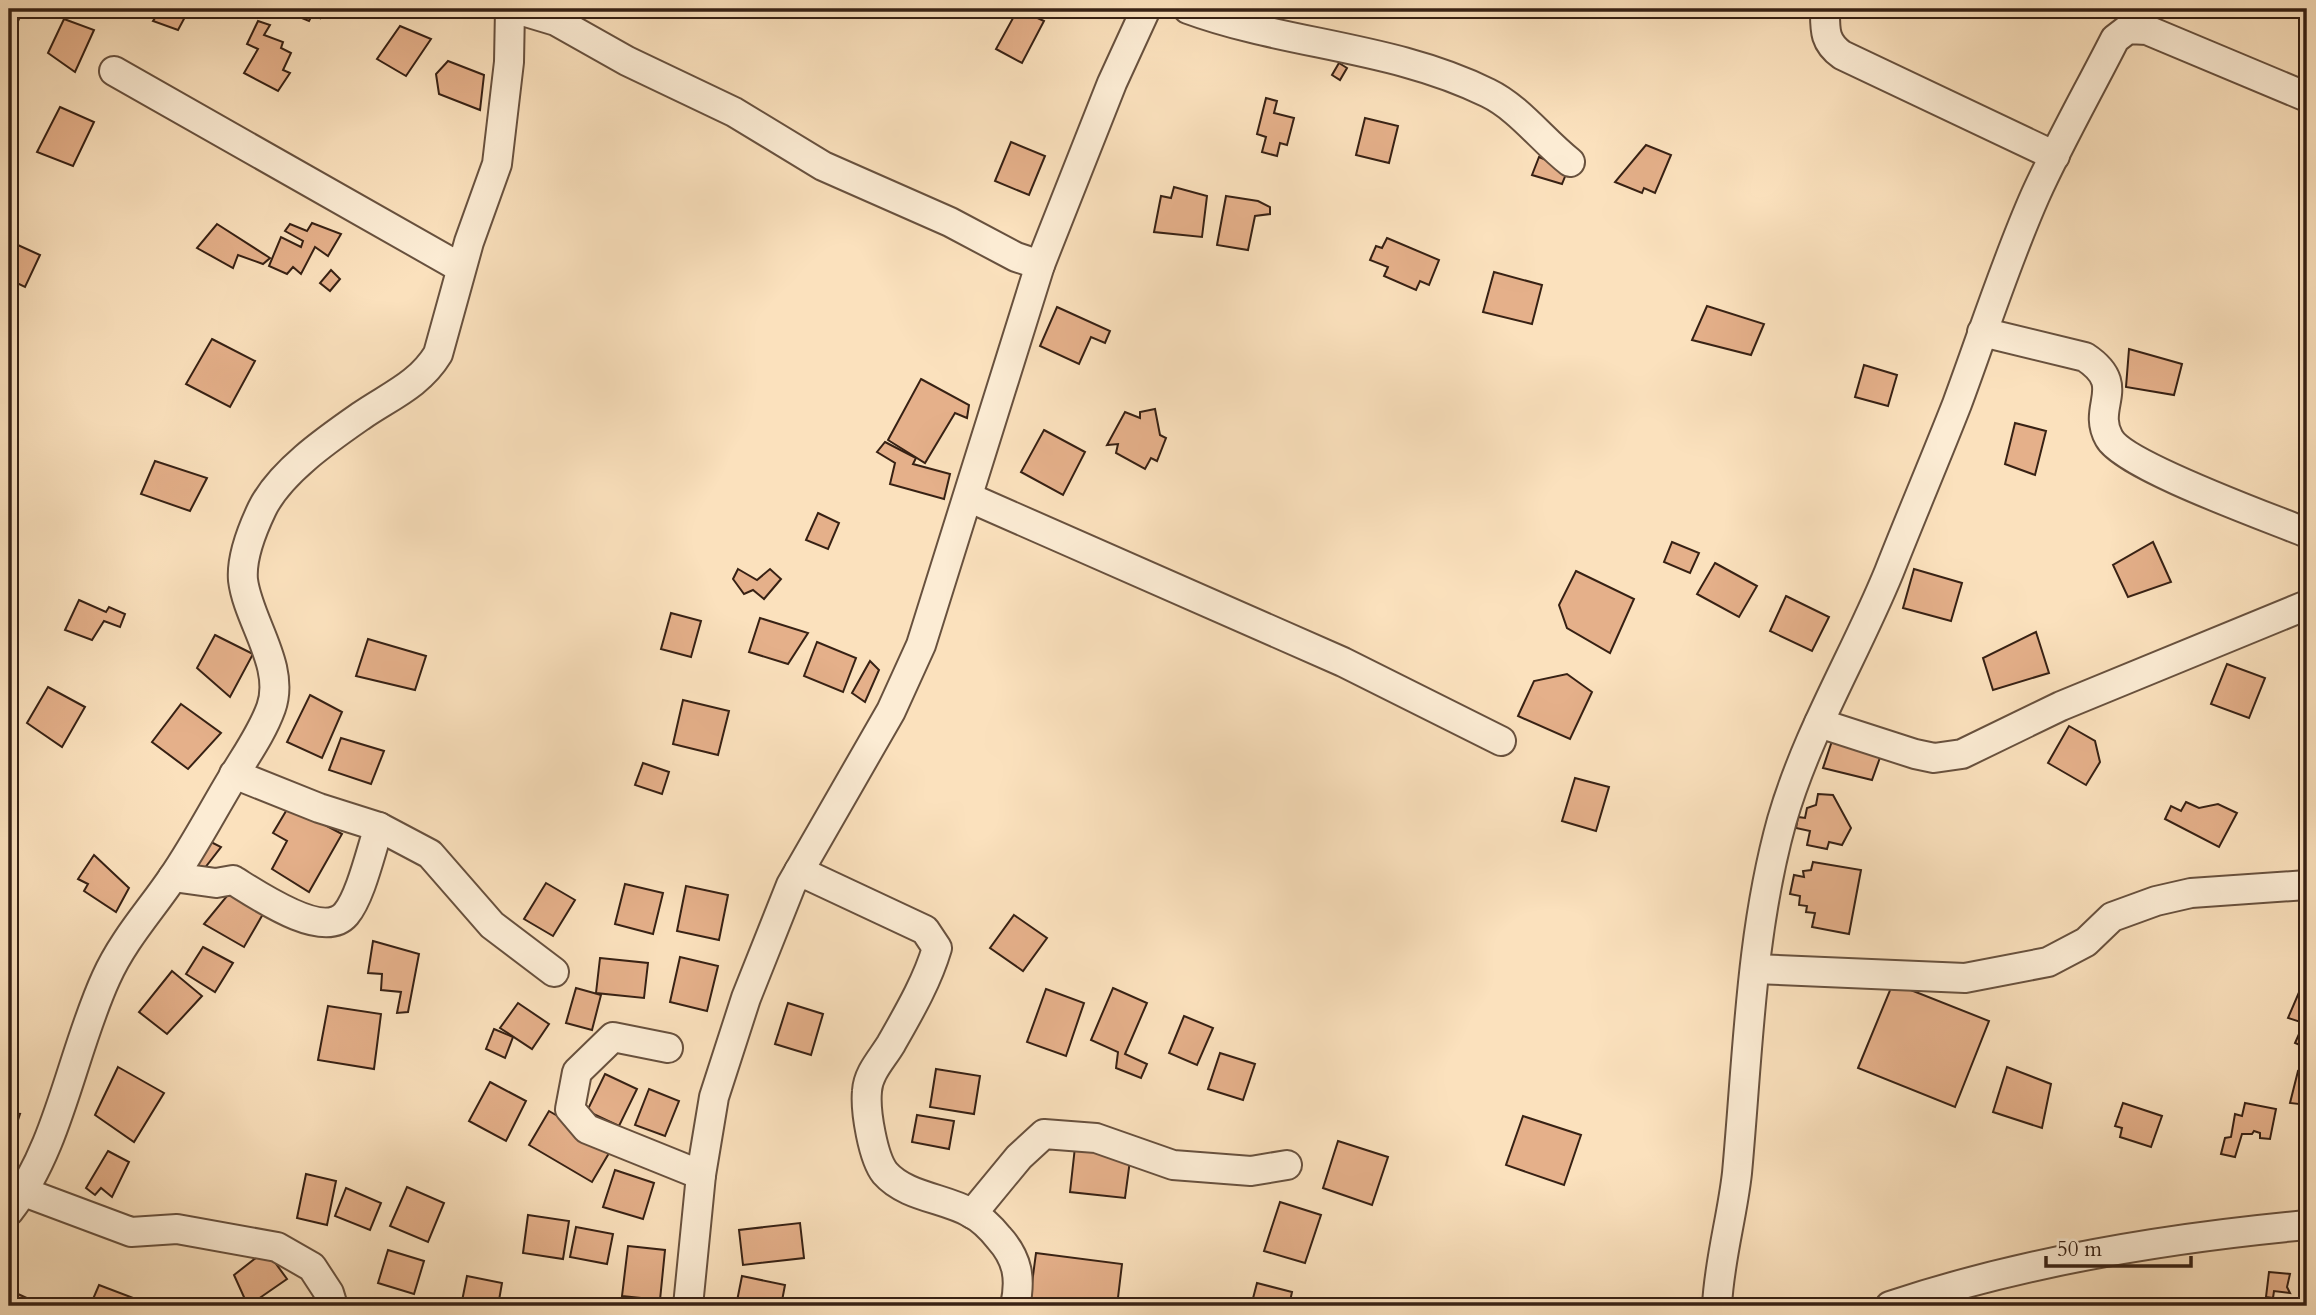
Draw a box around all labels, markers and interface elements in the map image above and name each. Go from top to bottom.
scale bar [2046,1224,2192,1268]
text: 50 m [2057,1235,2102,1264]

